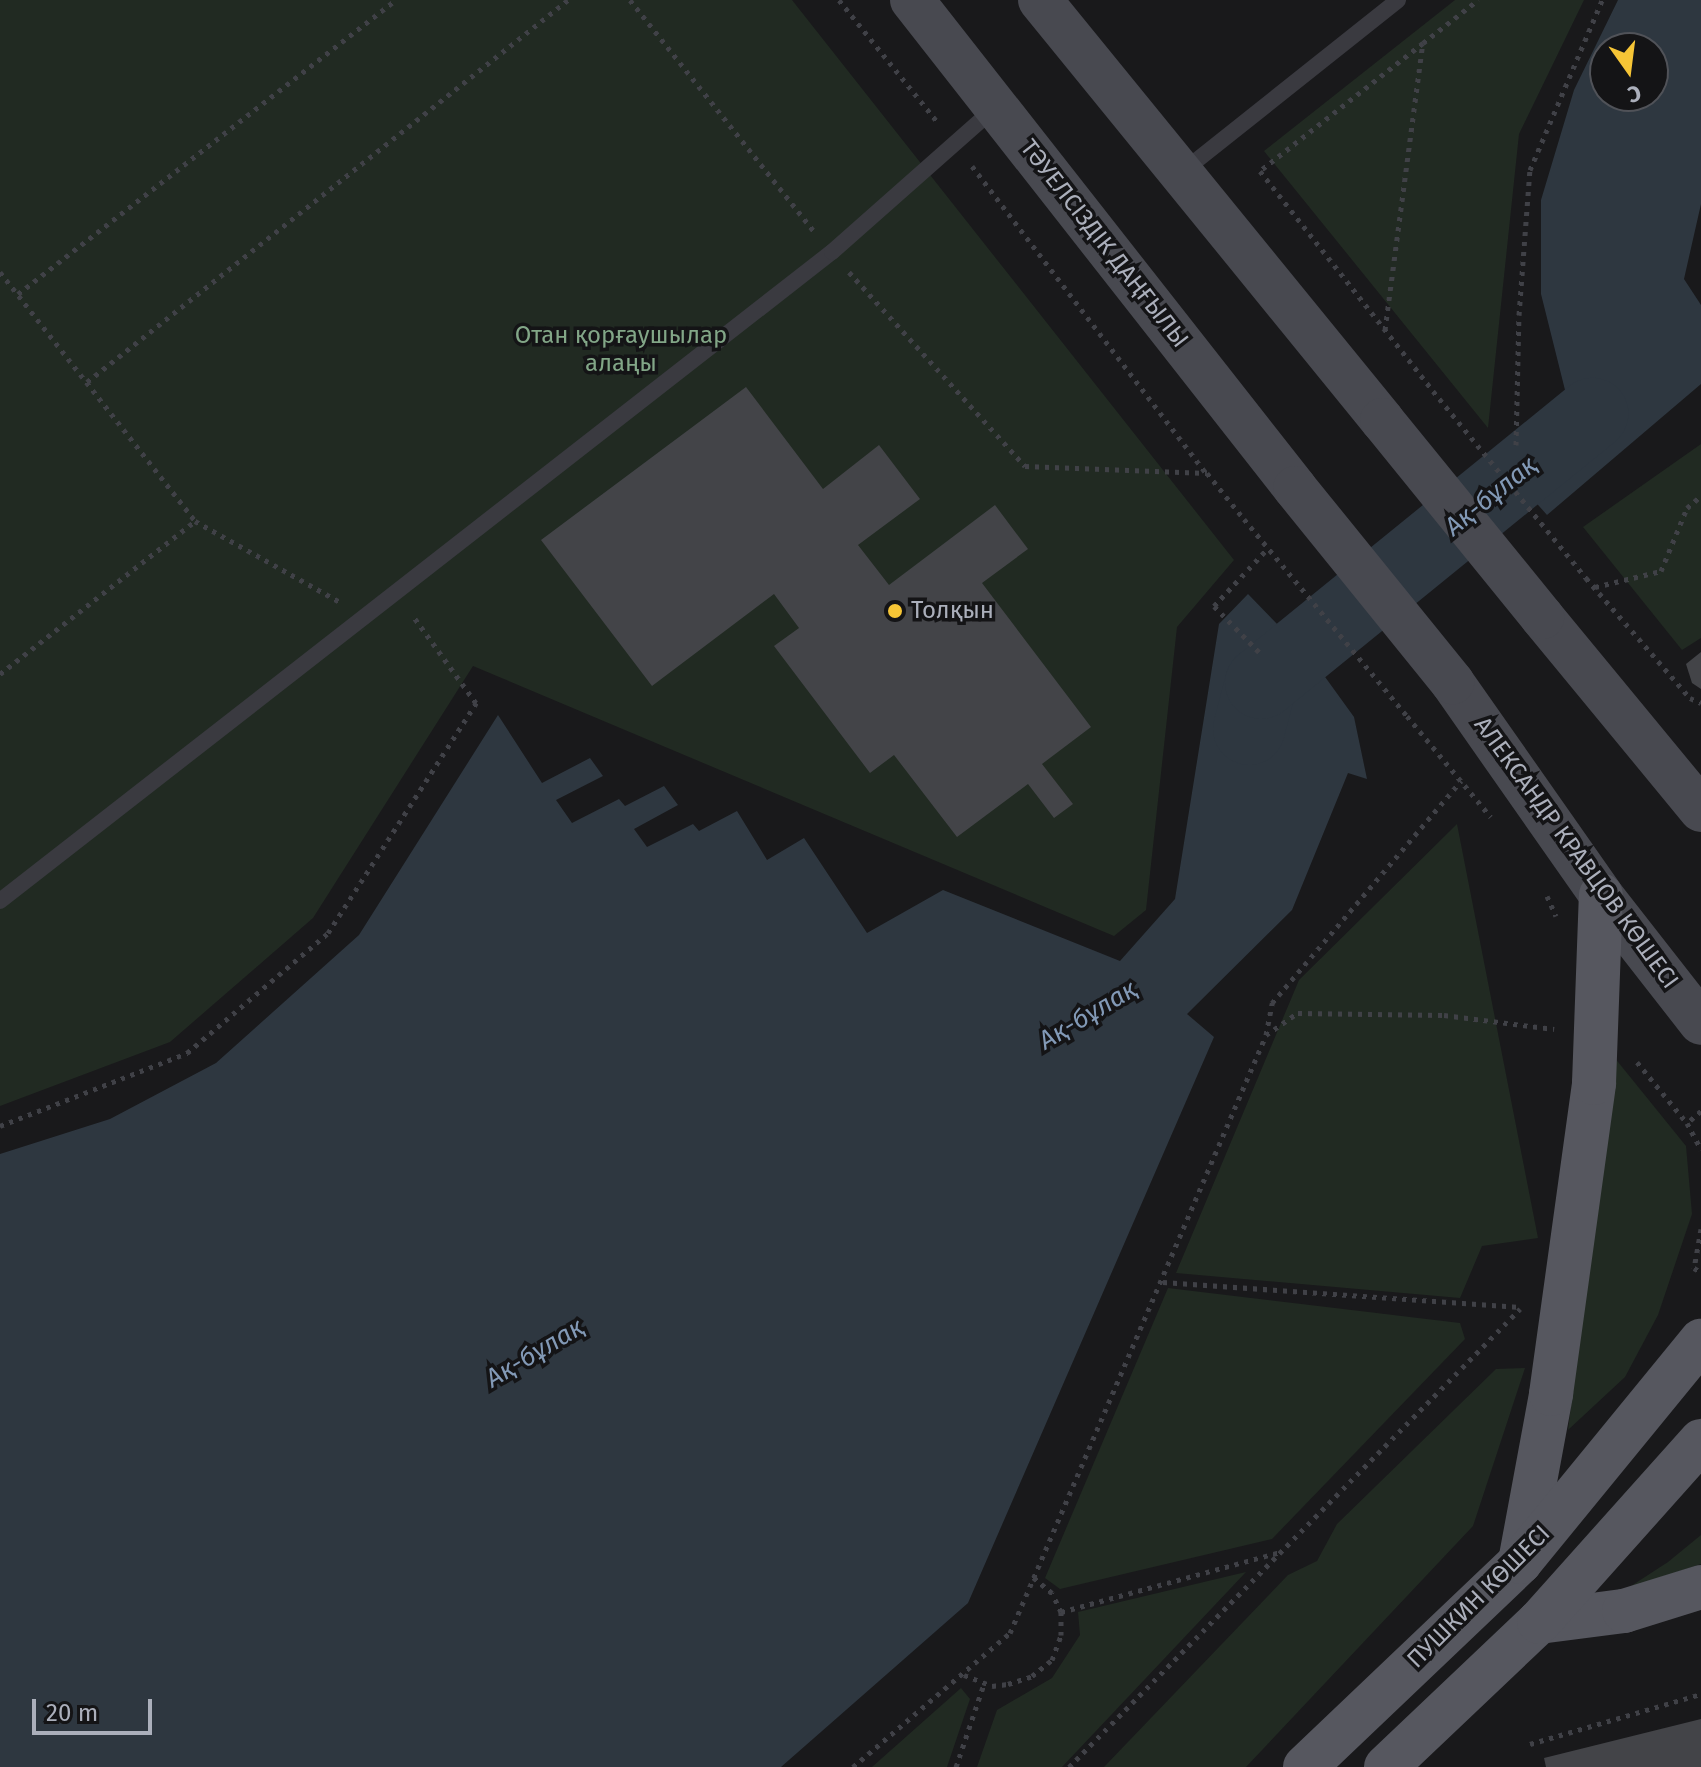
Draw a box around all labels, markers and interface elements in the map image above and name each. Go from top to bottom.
north arrow [1589,32,1669,112]
text: С [1625,79,1644,108]
street label: ТӘУЕЛСІЗДІК ДАҢҒЫЛЫ [1014,134,1194,354]
park label: Отан қорғаушылар алаңы [515,322,727,378]
water label: Ақ-бұлақ [1439,449,1543,543]
place label: Толқын [911,597,994,625]
marker: Толқын [886,602,904,620]
street label: АЛЕКСАНДР КРАВЦОВ КӨШЕСІ [1468,712,1684,994]
water label: Ақ-бұлақ [1033,973,1143,1057]
water label: Ақ-бұлақ [480,1311,590,1395]
street label: ПУШКИН КӨШЕСІ [1402,1520,1556,1674]
scale bar [36,1683,156,1733]
text: 20 m [46,1699,98,1727]

